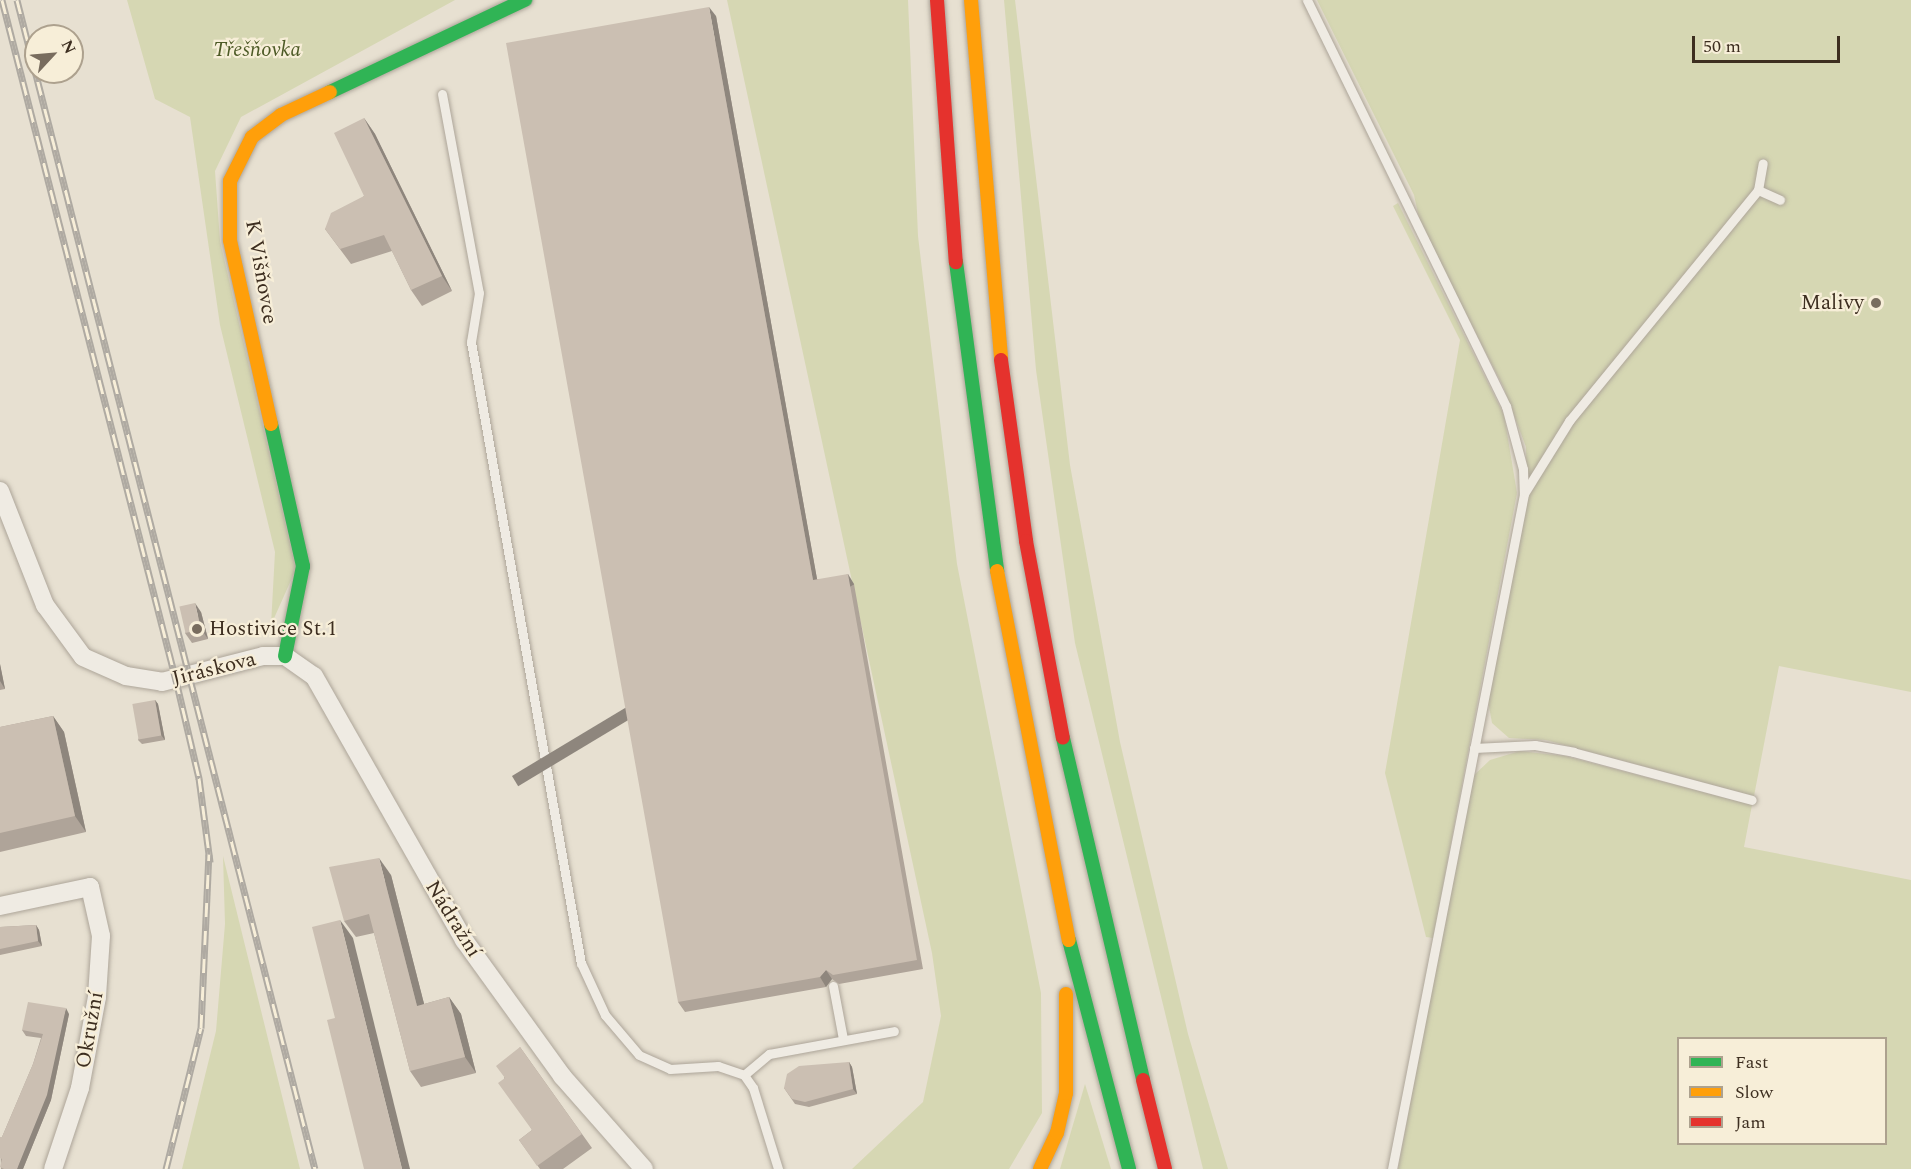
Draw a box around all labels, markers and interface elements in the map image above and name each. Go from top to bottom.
north arrow [24,24,84,84]
scale bar [1695,24,1844,62]
text: 50 m [1703,33,1741,60]
text: N [55,36,82,58]
park label: Třešňovka [213,37,301,63]
street label: K Višňovce [239,218,283,326]
place label: Malivy [1801,290,1864,316]
marker: Malivy [1869,296,1883,310]
place label: Hostivice St.1 [209,616,337,642]
marker: Hostivice St.1 [190,622,204,636]
street label: Jiráskova [170,646,258,692]
street label: Nádražní [420,876,486,962]
street label: Okružní [71,990,109,1070]
legend [1677,1037,1887,1145]
text: Fast [1735,1049,1768,1076]
text: Slow [1735,1079,1773,1106]
text: Jam [1735,1109,1766,1136]

